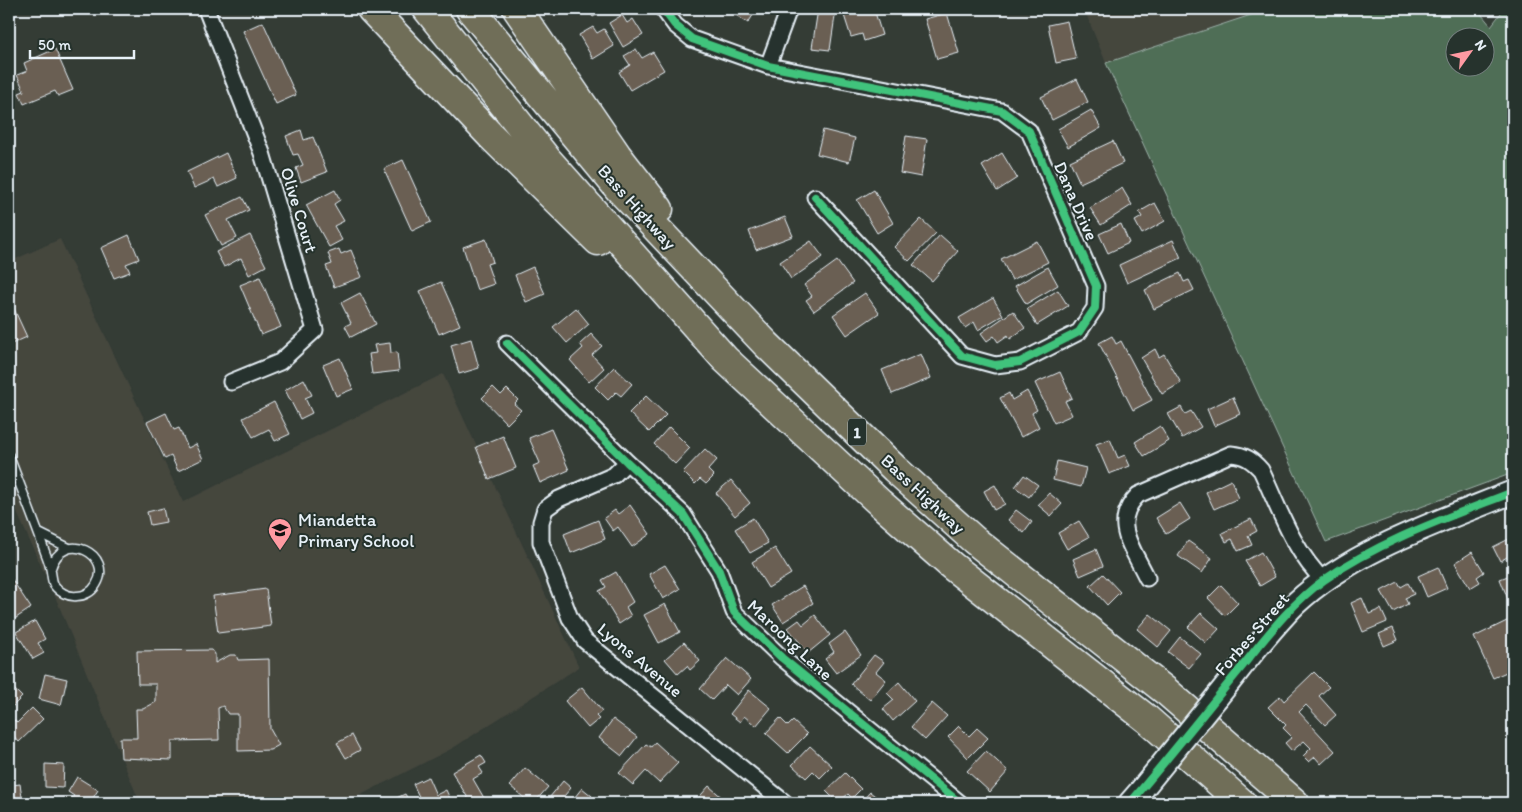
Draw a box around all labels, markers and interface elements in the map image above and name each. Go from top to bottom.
scale bar [30,28,134,60]
north arrow [1444,28,1494,78]
text: 50 m [38,36,71,54]
text: N [1471,37,1490,54]
street label: Dana Drive [1049,158,1103,244]
street label: Bass Highway [593,160,681,255]
street label: Olive Court [276,165,322,256]
road number: 1 [848,418,866,446]
street label: Bass Highway [876,449,970,539]
place label: Miandetta Primary School [298,509,414,552]
school or university icon: Miandetta Primary School [267,517,293,551]
street label: Forbes Street [1210,588,1294,680]
street label: Maroong Lane [743,595,837,685]
street label: Lyons Avenue [593,618,687,702]

